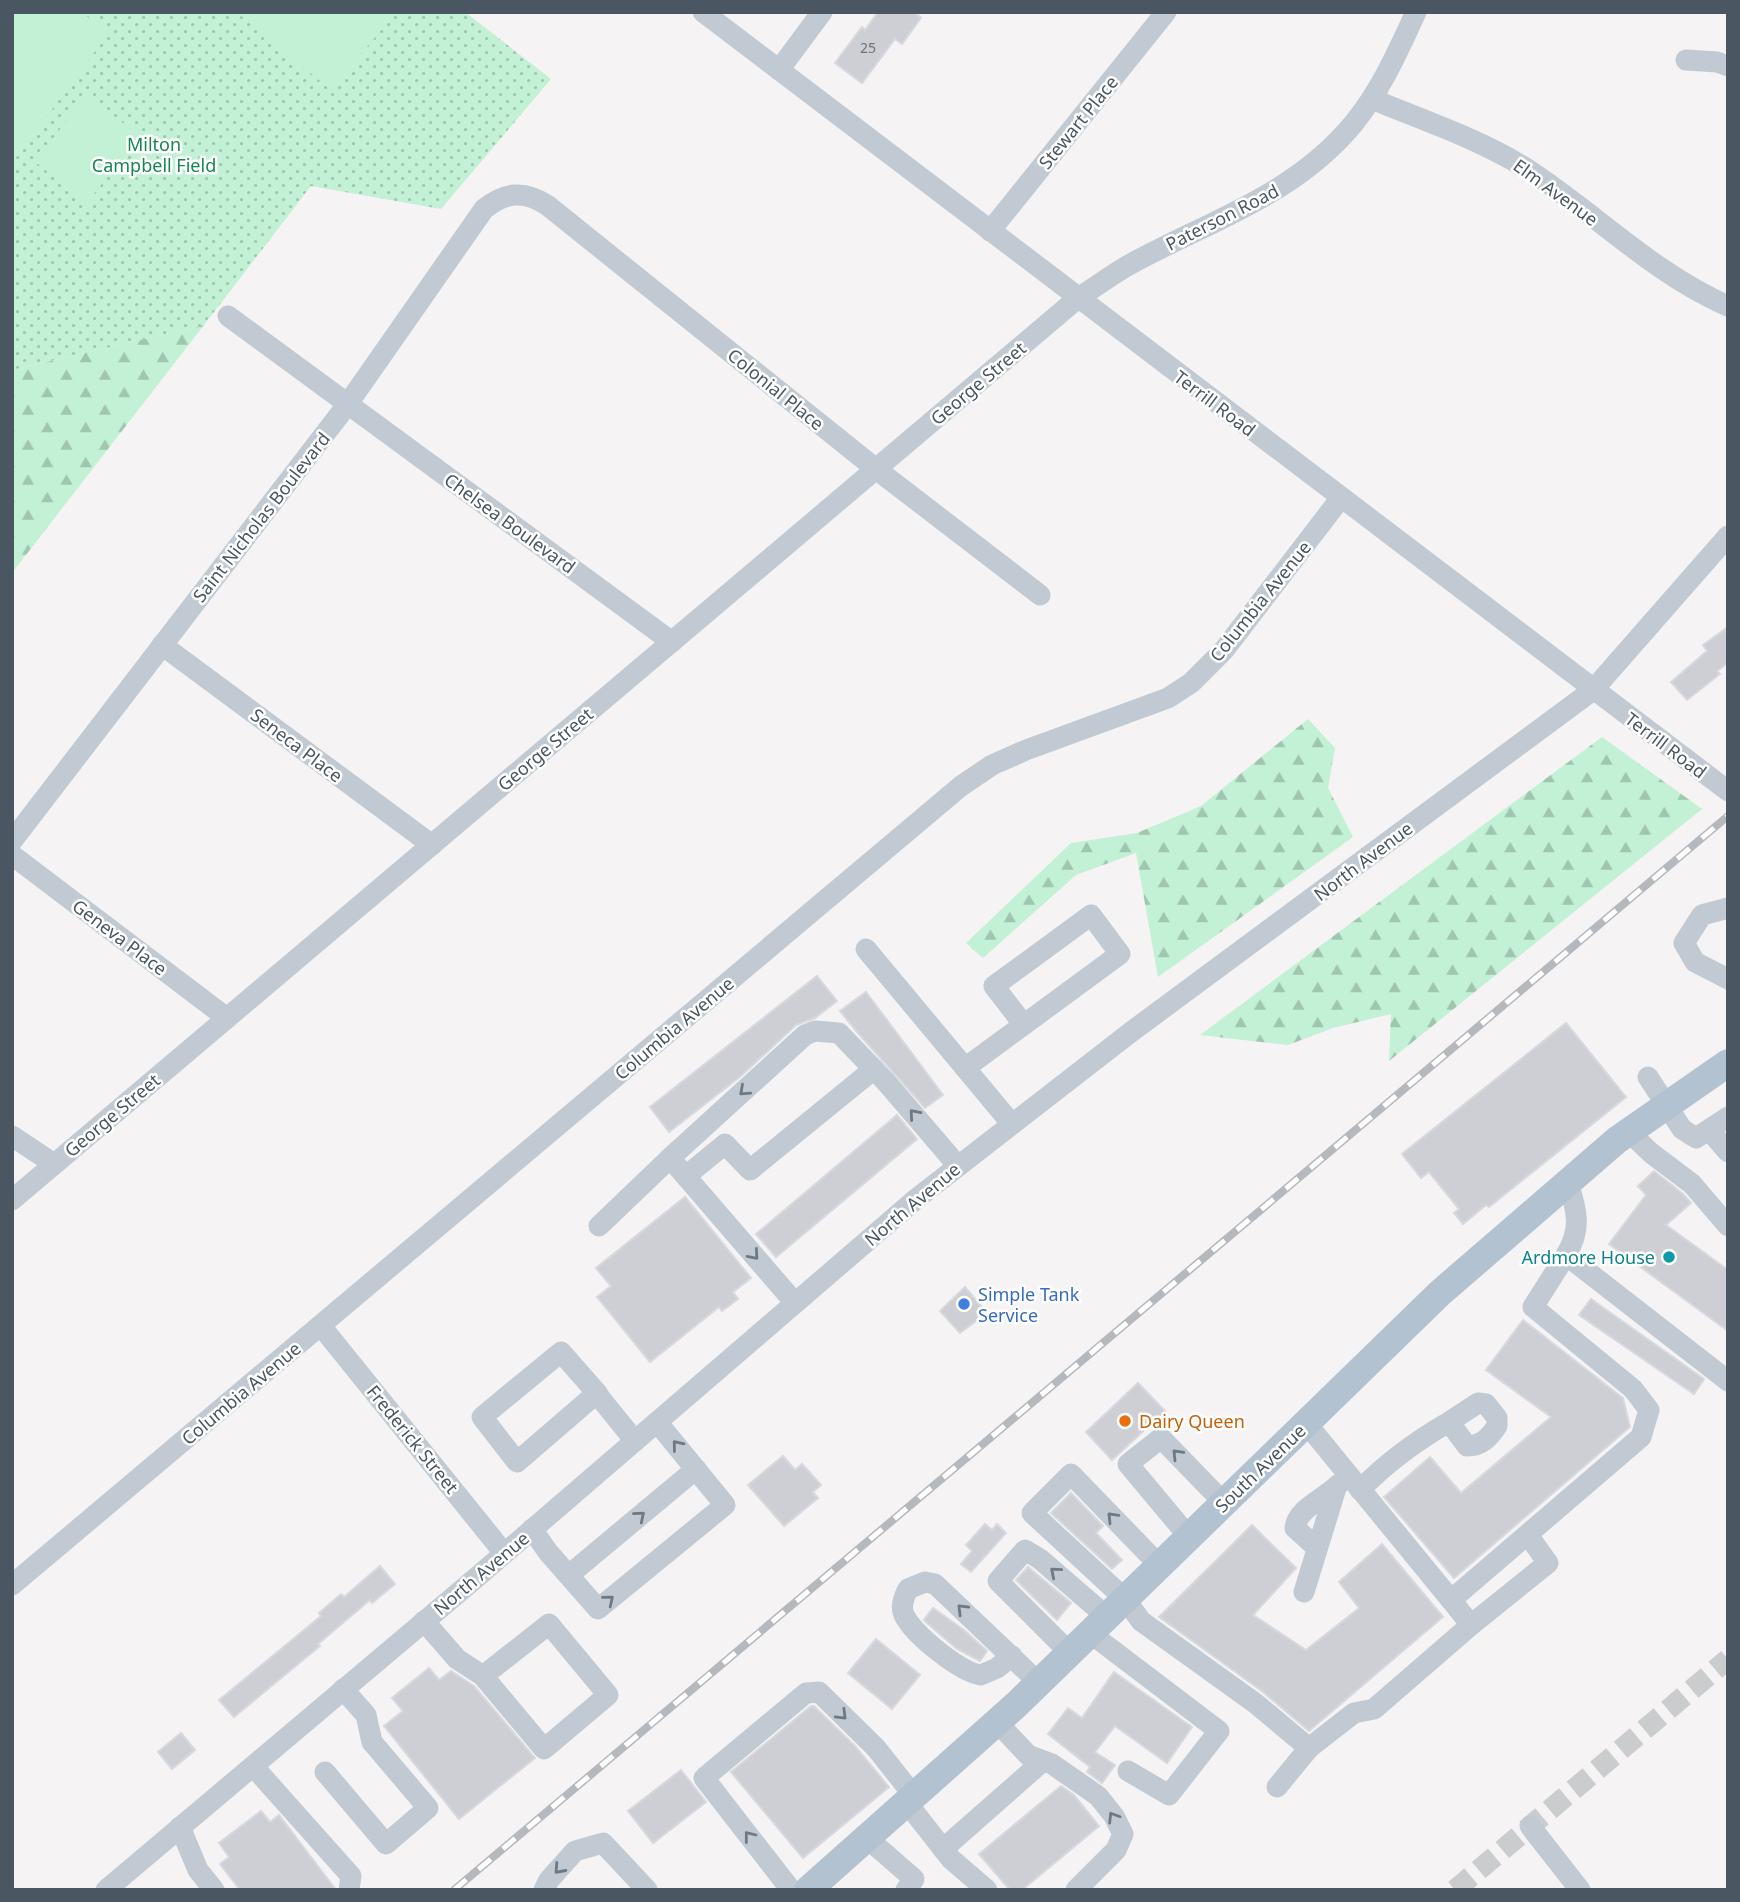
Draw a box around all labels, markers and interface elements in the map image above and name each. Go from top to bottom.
house number: 25 [860,38,876,57]
street label: Stewart Place [1033,70,1123,174]
park label: Milton Campbell Field [92,132,216,177]
street label: Elm Avenue [1509,153,1603,231]
street label: Paterson Road [1161,178,1283,256]
street label: George Street [925,336,1031,430]
street label: Colonial Place [723,343,829,435]
street label: Terrill Road [1170,365,1260,441]
street label: Saint Nicholas Boulevard [187,427,335,607]
street label: Chelsea Boulevard [440,467,580,579]
street label: Columbia Avenue [1204,536,1316,666]
street label: George Street [492,702,598,796]
street label: Seneca Place [246,703,348,787]
street label: Terrill Road [1621,707,1711,783]
street label: North Avenue [1309,816,1417,906]
street label: Geneva Place [68,894,172,980]
street label: Columbia Avenue [609,971,739,1085]
street label: George Street [59,1068,165,1162]
one-way arrow [739,1082,752,1095]
one-way arrow [910,1109,922,1122]
street label: North Avenue [859,1157,965,1251]
place label: Ardmore House [1522,1245,1655,1269]
one-way arrow [746,1246,758,1259]
marker: Ardmore House [1661,1249,1677,1265]
place label: Simple Tank Service [978,1282,1080,1327]
marker: Simple Tank Service [956,1296,972,1312]
street label: Columbia Avenue [176,1336,306,1450]
street label: Frederick Street [362,1380,465,1499]
place label: Dairy Queen [1139,1409,1245,1433]
marker: Dairy Queen [1117,1413,1133,1429]
street label: South Avenue [1209,1419,1311,1517]
one-way arrow [673,1441,685,1454]
one-way arrow [1172,1449,1185,1462]
one-way arrow [632,1512,645,1524]
one-way arrow [1108,1512,1121,1525]
street label: North Avenue [428,1526,534,1620]
one-way arrow [1051,1568,1064,1580]
one-way arrow [601,1596,613,1609]
one-way arrow [957,1605,970,1618]
one-way arrow [833,1706,846,1719]
one-way arrow [1109,1812,1122,1825]
one-way arrow [744,1832,757,1844]
one-way arrow [555,1861,567,1874]

